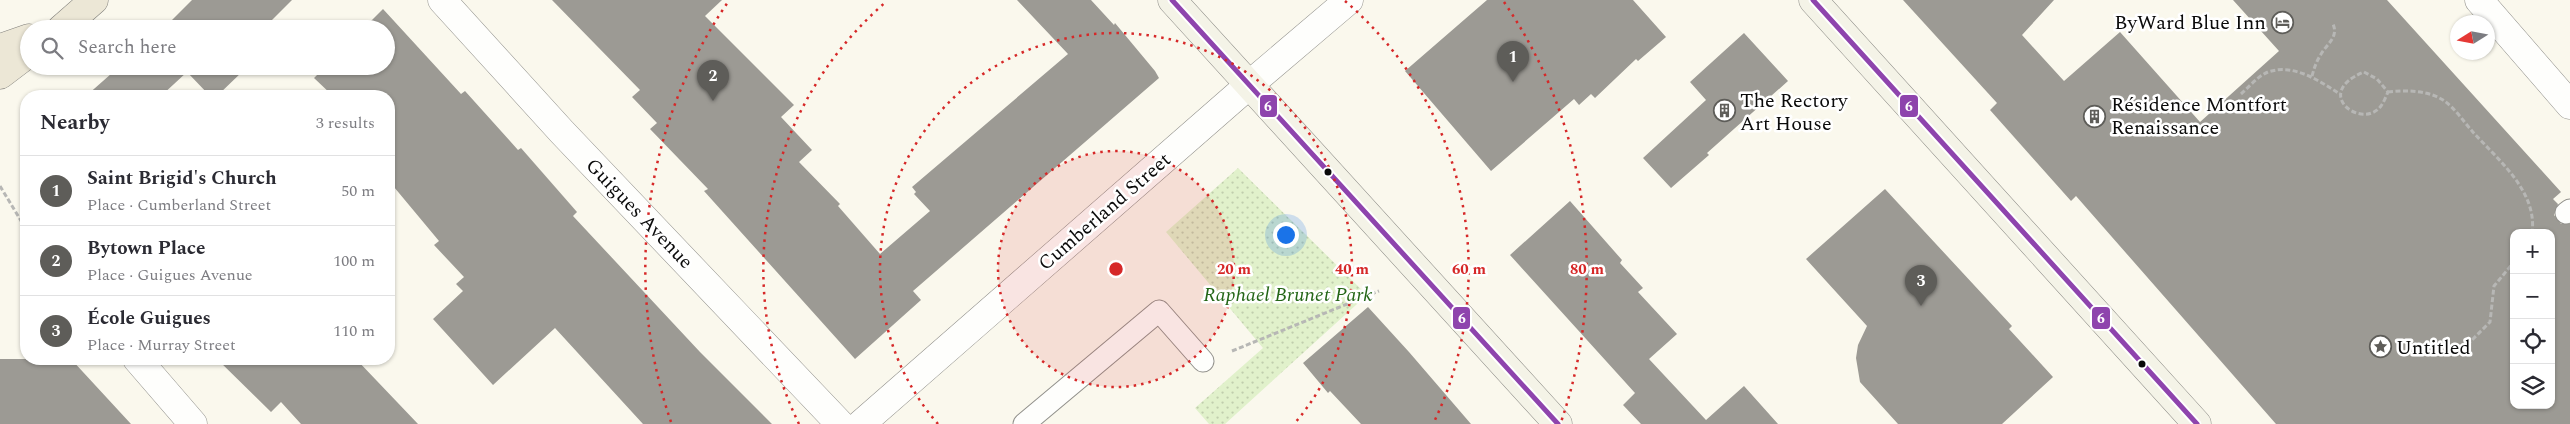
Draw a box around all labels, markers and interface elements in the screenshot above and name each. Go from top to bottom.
place label: ByWard Blue Inn [2114,8,2266,38]
hotel icon: ByWard Blue Inn [2270,10,2294,34]
north arrow [2450,15,2495,60]
search box [20,20,395,75]
text: Search here [78,33,177,62]
icon: search [38,34,66,62]
pin: 1 [1497,41,1529,82]
pin: 2 [697,60,729,101]
place label: The Rectory Art House [1740,86,1849,139]
place label: Résidence Montfort Renaissance [2111,90,2287,143]
line badge: 6 [1259,94,1278,118]
line badge: 6 [1899,94,1919,118]
text: 6 [1264,96,1272,117]
text: 6 [1905,96,1913,117]
building icon: The Rectory Art House [1712,99,1736,123]
building icon: Résidence Montfort Renaissance [2083,104,2107,128]
text: Nearby [40,107,110,139]
text: 3 results [316,111,375,135]
street label: Cumberland Street [1032,145,1178,278]
street label: Guigues Avenue [578,151,700,276]
text: Saint Brigid's Church [87,164,277,193]
unlabelled marker [1323,167,1333,177]
text: 1 [52,179,60,203]
text: 50 m [341,179,375,203]
text: Place · Cumberland Street [87,193,271,217]
your location [1273,222,1299,248]
map controls [2510,229,2555,409]
button: + [2510,229,2555,274]
text: Bytown Place [87,234,205,263]
text: 2 [52,249,60,273]
text: 100 m [333,249,375,273]
text: 20 m [1217,258,1252,281]
text: 40 m [1335,258,1370,281]
text: 60 m [1452,258,1487,281]
text: 80 m [1570,258,1605,281]
centre of rings [1107,260,1125,278]
text: Place · Guigues Avenue [87,263,253,287]
pin: 3 [1905,265,1937,306]
button: − [2510,274,2555,319]
park label: Raphael Brunet Park [1203,280,1373,310]
text: École Guigues [87,304,211,333]
line badge: 6 [1452,306,1471,330]
line badge: 6 [2091,306,2111,330]
text: 6 [1458,308,1466,329]
text: 6 [2097,308,2105,329]
text: 3 [52,319,60,343]
text: 110 m [333,319,375,343]
button: locate [2510,319,2555,364]
text: Place · Murray Street [87,333,236,357]
place label: Untitled [2396,333,2471,363]
place icon: Untitled [2368,335,2392,359]
unlabelled marker [2137,359,2147,369]
button: layers [2510,364,2555,409]

